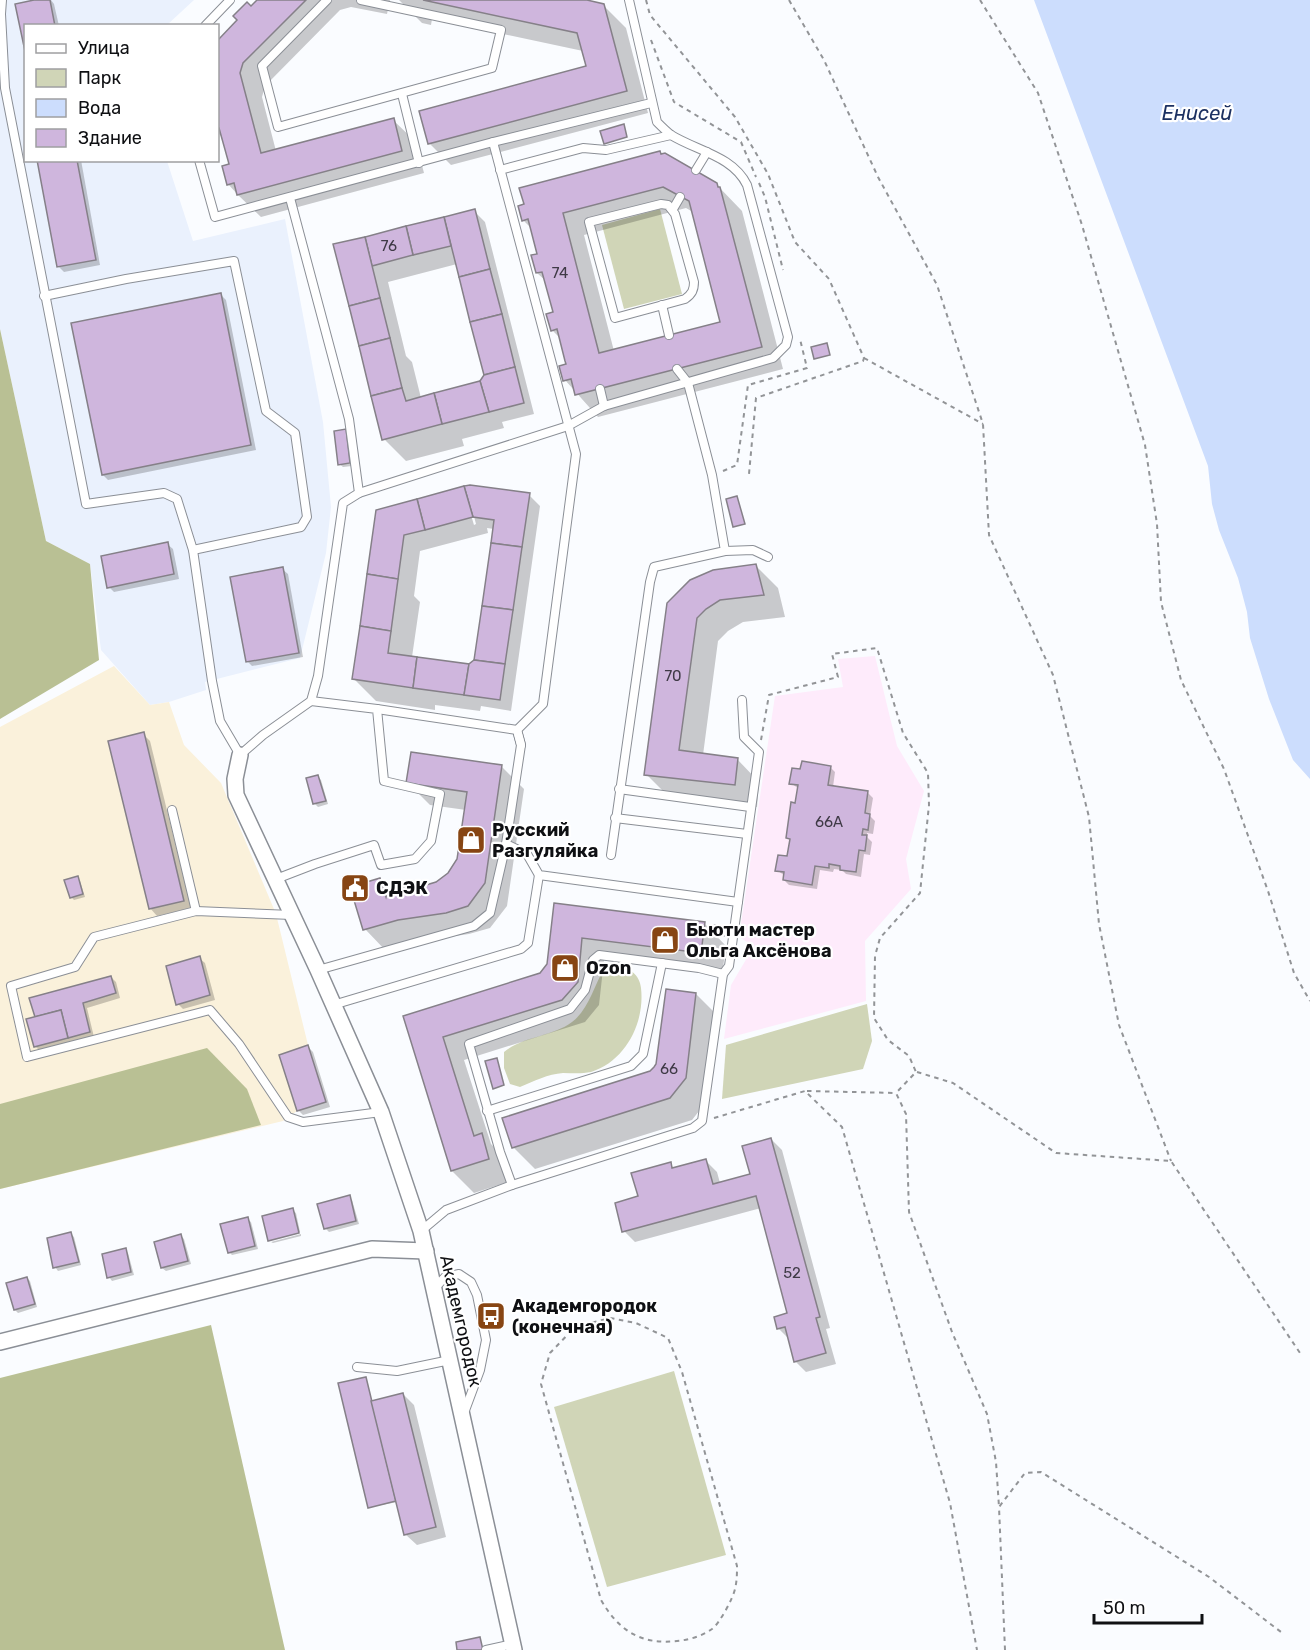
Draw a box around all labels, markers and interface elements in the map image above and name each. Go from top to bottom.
legend [24,24,219,162]
text: Улица [78,37,130,59]
text: Парк [78,67,122,89]
text: Вода [78,97,121,119]
water label: Енисей [1162,101,1232,125]
text: Здание [78,127,142,149]
house number: 76 [381,237,397,255]
house number: 74 [552,264,568,282]
house number: 70 [664,667,682,685]
house number: 66А [815,813,843,831]
place label: Русский Разгуляйка [492,819,598,862]
shop icon: Русский Разгуляйка [455,824,487,856]
public building icon: СДЭК [339,872,371,904]
place label: СДЭК [376,877,428,899]
place label: Бьюти мастер Oльга Аксёнова [686,919,832,962]
shop icon: Бьюти мастер Oльга Аксёнова [649,924,681,956]
shop icon: Ozon [549,952,581,984]
place label: Ozon [586,957,631,979]
house number: 66 [660,1060,678,1078]
street label: Академгородок [435,1253,487,1389]
house number: 52 [783,1264,801,1282]
place label: Академгородок (конечная) [512,1295,657,1338]
bus stop icon: Академгородок (конечная) [475,1300,507,1332]
scale bar [1094,1587,1202,1625]
text: 50 m [1103,1597,1146,1619]

